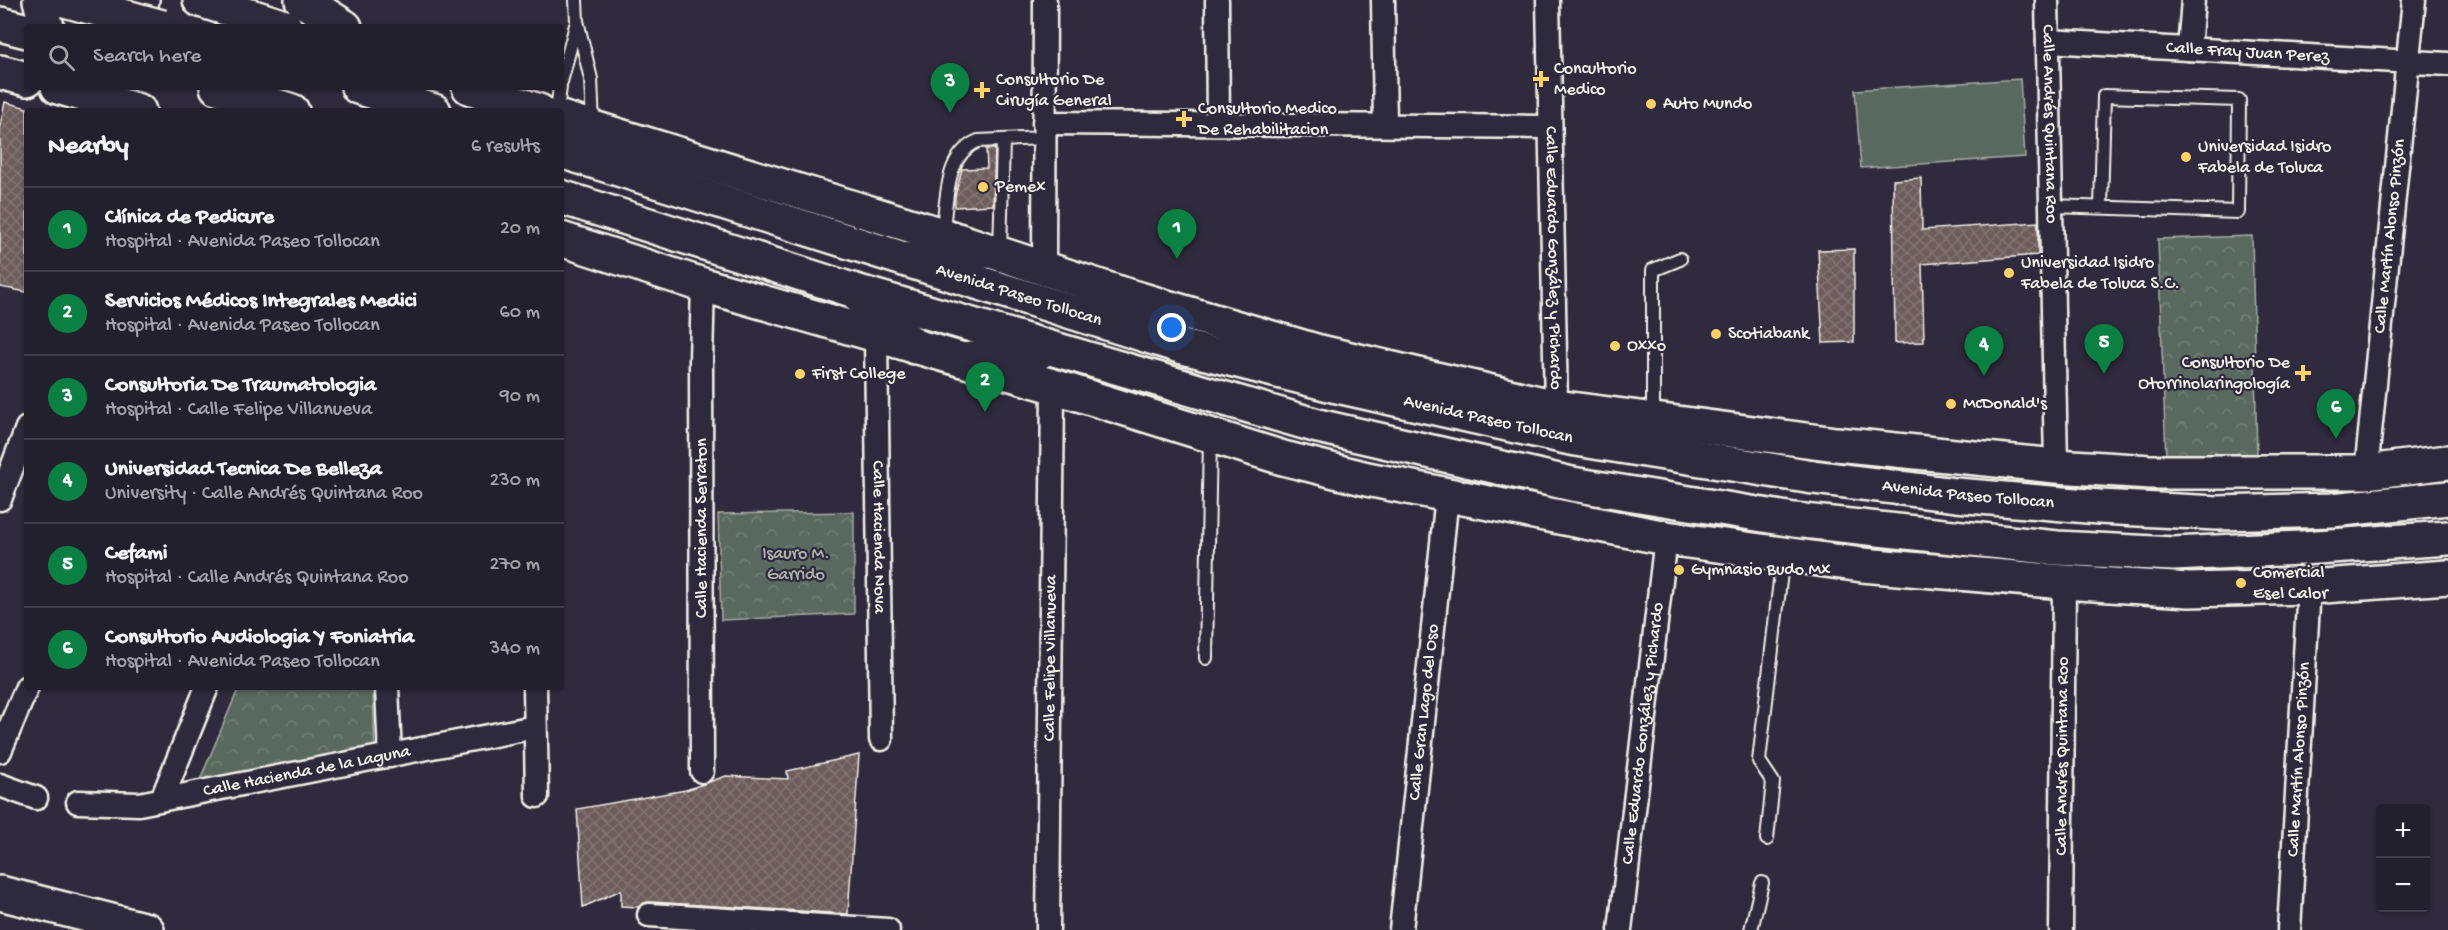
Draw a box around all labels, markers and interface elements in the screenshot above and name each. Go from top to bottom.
search box [24,24,564,90]
street label: Calle Andrés Quintana Roo [2037,24,2062,224]
street label: Calle Fray Juan Perez [2165,37,2331,68]
icon: search [45,41,78,74]
text: Search here [93,44,201,70]
place label: Concultorio Medico [1554,59,1637,101]
pin: 3 [930,63,970,113]
place label: Consultorio De Cirugía General [996,70,1112,112]
marker: Concultorio Medico [1532,70,1550,88]
marker: Consultorio De Cirugía General [973,81,991,99]
place label: Auto Mundo [1663,94,1752,115]
marker: Auto Mundo [1644,97,1658,111]
place label: Consultorio Medico De Rehabilitacion [1197,99,1337,141]
marker: Consultorio Medico De Rehabilitacion [1175,110,1193,128]
street label: Calle Eduardo González y Pichardo [1540,126,1566,390]
text: Nearby [48,132,129,163]
text: 6 results [471,136,540,159]
place label: Universidad Isidro Fabela de Toluca [2197,137,2331,179]
street label: Calle Martín Alonso Pinzón [2370,138,2410,334]
marker: Universidad Isidro Fabela de Toluca [2179,150,2193,164]
place label: Pemex [994,177,1046,198]
marker: Pemex [976,180,990,194]
text: Clínica de Pedicure [105,205,274,231]
pin: 1 [1158,210,1196,259]
text: 1 [63,218,72,241]
text: 20 m [500,218,540,241]
text: Hospital · Avenida Paseo Tollocan [105,231,380,254]
place label: Universidad Isidro Fabela de Toluca S.C. [2020,253,2180,295]
street label: Avenida Paseo Tollocan [933,259,1105,331]
marker: Universidad Isidro Fabela de Toluca S.C. [2002,266,2016,280]
text: Servicios Médicos Integrales Medici [105,289,417,315]
text: 2 [63,302,72,325]
text: 60 m [500,302,540,325]
your location [1157,313,1186,342]
text: Hospital · Avenida Paseo Tollocan [105,315,380,338]
place label: Scotiabank [1728,324,1811,345]
pin: 5 [2084,324,2124,374]
pin: 4 [1964,326,2004,376]
marker: Scotiabank [1709,327,1723,341]
place label: Oxxo [1627,336,1666,357]
marker: Oxxo [1608,339,1622,353]
place label: Consultorio De Otorrinolaringología [2138,353,2291,395]
pin: 2 [966,362,1004,412]
place label: First College [811,364,906,385]
marker: Consultorio De Otorrinolaringología [2294,364,2312,382]
marker: First College [793,367,807,381]
text: Consultoria De Traumatologia [105,373,376,399]
text: 3 [62,386,73,409]
text: 90 m [500,386,540,409]
pin: 6 [2316,390,2356,439]
street label: Avenida Paseo Tollocan [1402,391,1575,449]
place label: McDonald's [1963,394,2048,415]
marker: McDonald's [1944,397,1958,411]
text: Hospital · Calle Felipe Villanueva [105,399,372,422]
street label: Calle Hacienda Serraton [692,438,713,618]
text: Universidad Tecnica De Belleza [105,457,382,483]
street label: Calle Hacienda Nova [867,460,890,615]
text: 4 [63,470,72,493]
text: 230 m [490,470,540,493]
street label: Avenida Paseo Tollocan [1881,475,2055,514]
text: University · Calle Andrés Quintana Roo [105,483,423,506]
text: Cefami [105,541,168,567]
park label: Isauro M. Garrido [762,544,830,586]
text: 5 [62,554,73,577]
text: 270 m [490,554,540,577]
place label: Gymnasio Budo Mx [1691,560,1831,581]
marker: Gymnasio Budo Mx [1672,563,1686,577]
place label: Comercial Esel Calor [2253,563,2329,605]
text: Hospital · Calle Andrés Quintana Roo [105,567,409,590]
street label: Calle Felipe Villanueva [1039,574,1062,741]
marker: Comercial Esel Calor [2234,576,2248,590]
street label: Calle Eduardo González y Pichardo [1617,601,1669,866]
street label: Calle Gran Lago del Oso [1404,623,1444,801]
text: Consultorio Audiologia Y Foniatria [105,625,414,651]
text: 6 [62,638,73,661]
text: 340 m [490,638,540,661]
text: Hospital · Avenida Paseo Tollocan [105,651,380,674]
street label: Calle Andrés Quintana Roo [2051,656,2074,856]
street label: Calle Martín Alonso Pinzón [2283,661,2315,857]
street label: Calle Hacienda de la Laguna [202,741,413,802]
map controls [2376,804,2430,912]
button: + [2376,804,2430,858]
button: − [2376,858,2430,912]

